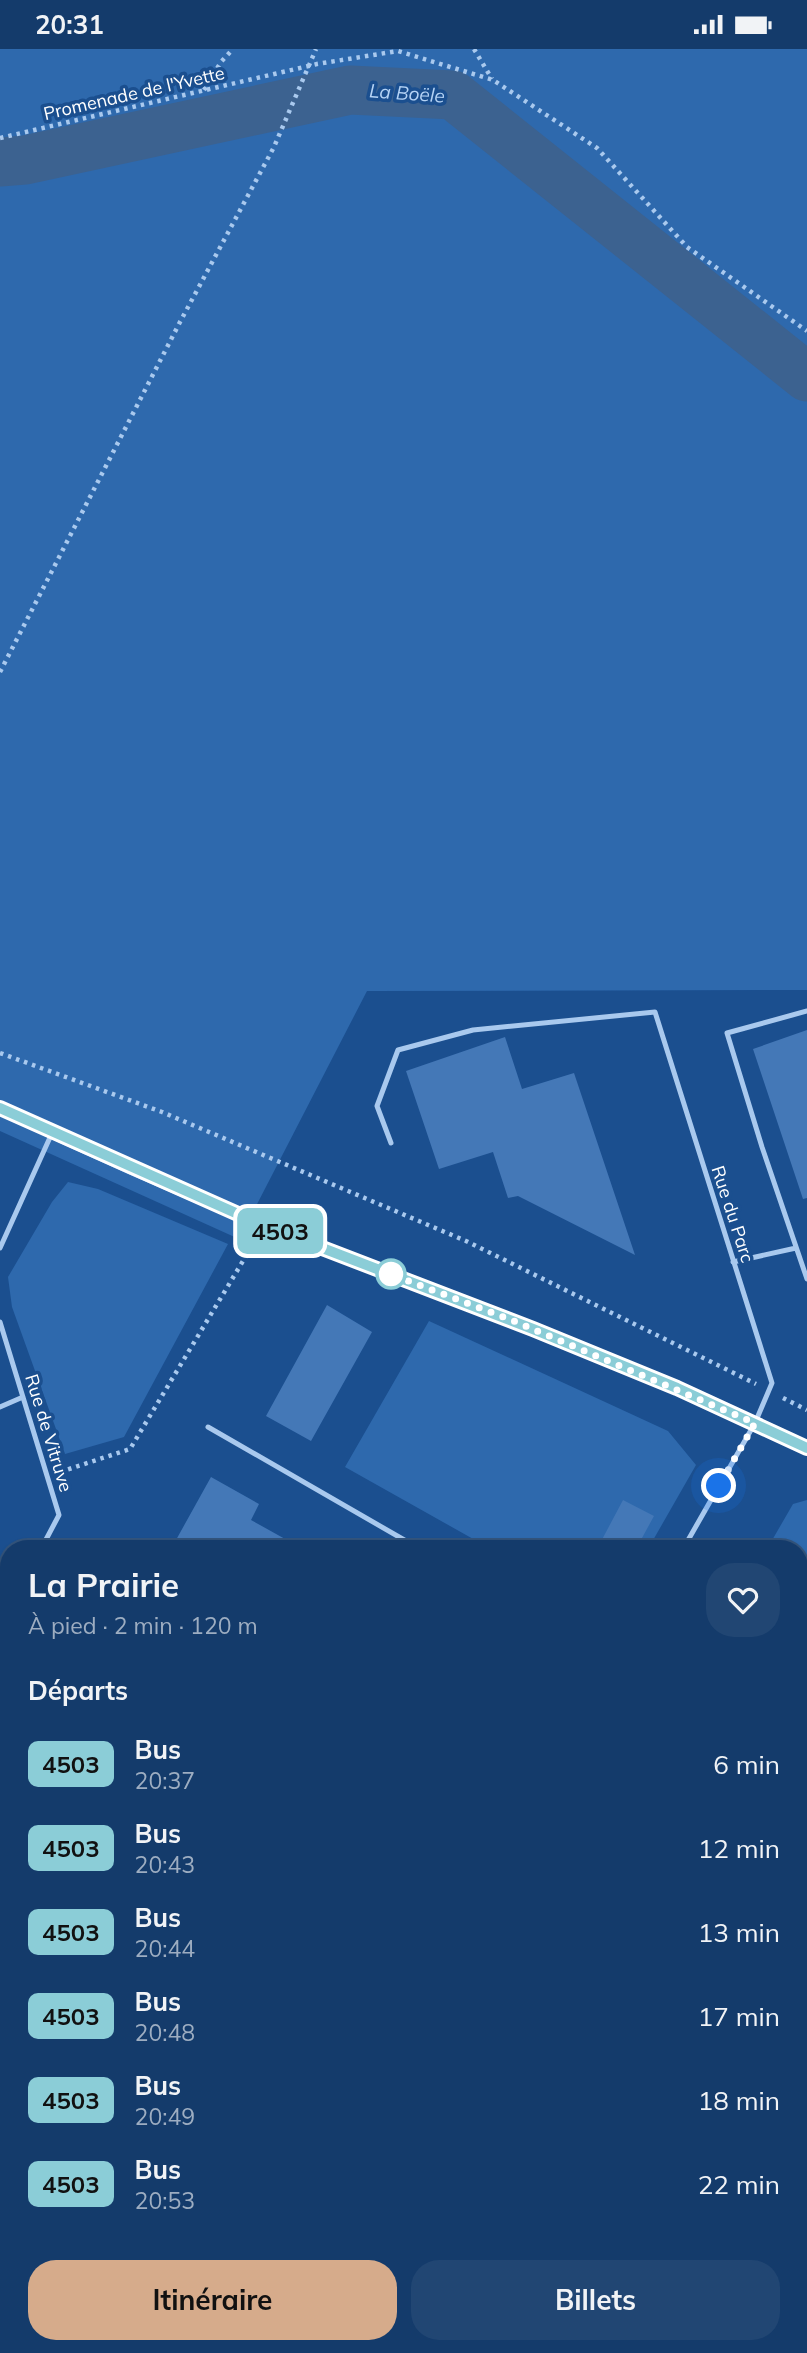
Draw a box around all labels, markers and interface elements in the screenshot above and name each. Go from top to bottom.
text: 20:31 [35,8,104,41]
street label: Promenade de l'Yvette [41,61,227,125]
water label: La Boële [368,78,446,108]
street label: Rue du Parc [707,1163,760,1265]
line badge: 4503 [231,1208,329,1254]
text: 4503 [251,1216,309,1246]
unlabelled marker [376,1259,406,1289]
street label: Rue de Vitruve [20,1371,78,1495]
your location [701,1468,736,1503]
button: heart [706,1563,780,1637]
text: La Prairie [28,1564,179,1605]
text: À pied · 2 min · 120 m [28,1611,258,1640]
text: Départs [28,1674,128,1707]
text: Bus [135,1733,181,1766]
text: 6 min [713,1748,780,1781]
text: 4503 [42,1749,100,1779]
text: 20:37 [135,1766,195,1795]
text: Bus [135,1817,181,1850]
text: 12 min [698,1832,780,1865]
text: 4503 [42,1833,100,1863]
text: 20:43 [135,1850,195,1879]
text: Bus [135,1901,181,1934]
text: 13 min [698,1916,780,1949]
text: 4503 [42,1917,100,1947]
text: 20:44 [135,1934,195,1963]
text: Bus [135,1985,181,2018]
text: 17 min [698,2000,780,2033]
text: 4503 [42,2001,100,2031]
text: 20:48 [135,2018,195,2047]
text: Bus [135,2069,181,2102]
text: 18 min [698,2084,780,2117]
text: 4503 [42,2085,100,2115]
text: 20:49 [135,2102,195,2131]
text: Bus [135,2153,181,2186]
text: 22 min [698,2168,780,2201]
text: 4503 [42,2169,100,2199]
text: 20:53 [135,2186,195,2215]
button: Itinéraire [28,2260,397,2340]
button: Billets [411,2260,780,2340]

